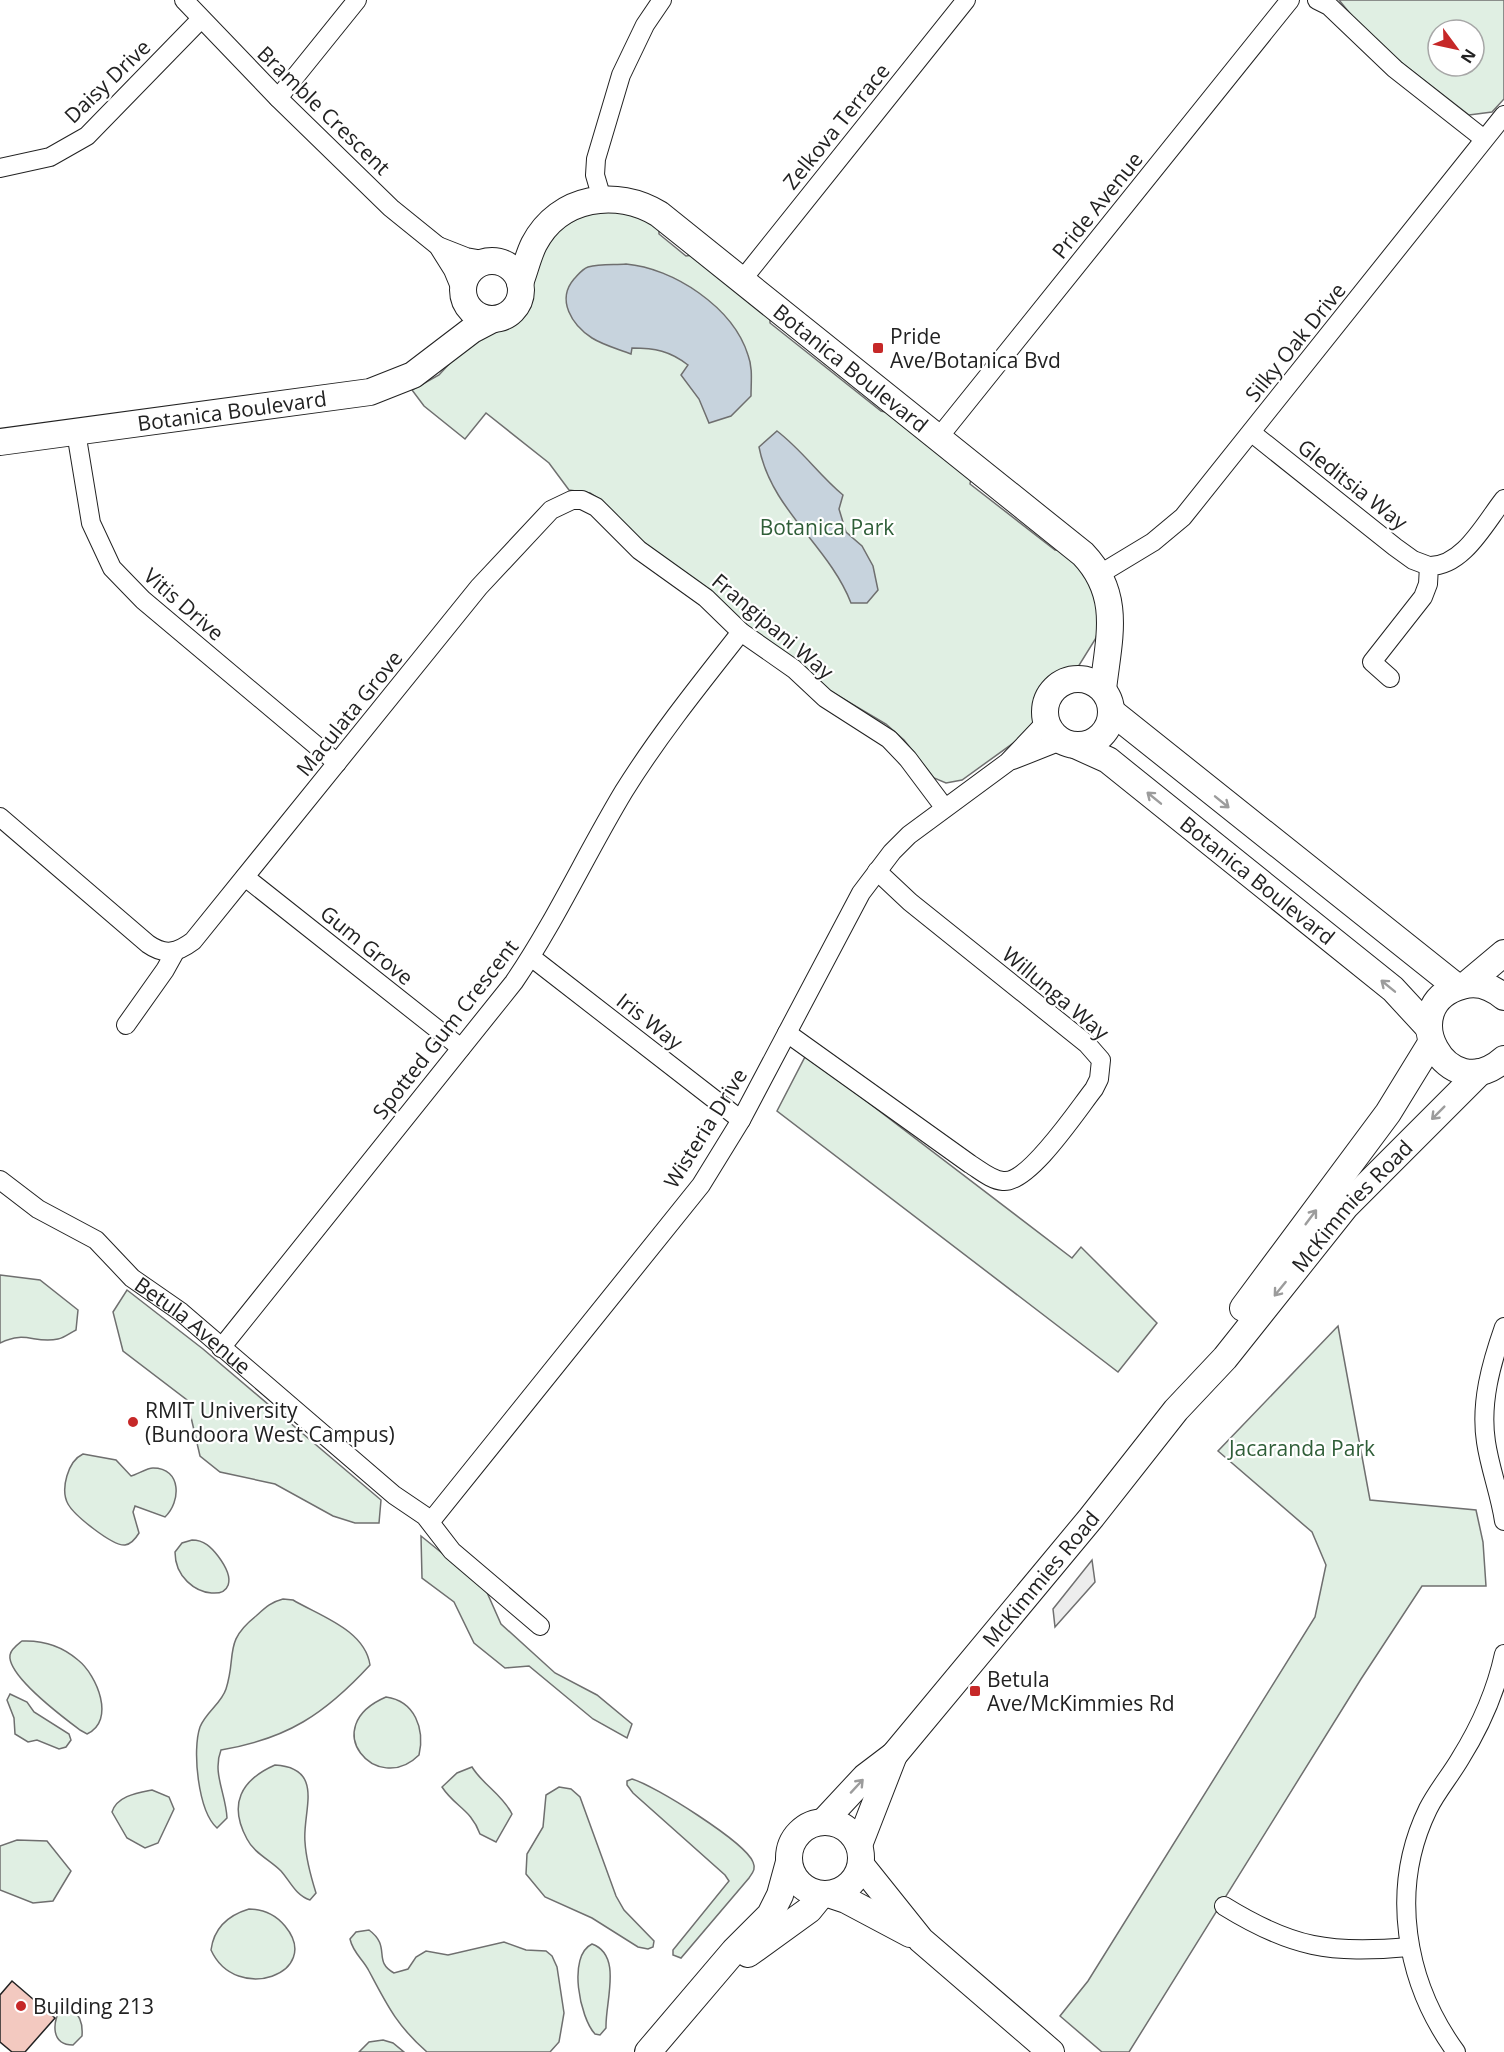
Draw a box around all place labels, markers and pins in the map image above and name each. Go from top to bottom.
place label: Pride Ave/Botanica Bvd [890,322,1061,374]
marker: Pride Ave/Botanica Bvd [871,341,885,355]
place label: RMIT University (Bundoora West Campus) [145,1396,395,1448]
marker: RMIT University (Bundoora West Campus) [126,1415,140,1429]
place label: Betula Ave/McKimmies Rd [987,1665,1175,1717]
marker: Betula Ave/McKimmies Rd [968,1684,982,1698]
place label: Building 213 [33,1992,154,2020]
marker: Building 213 [14,1999,28,2013]

